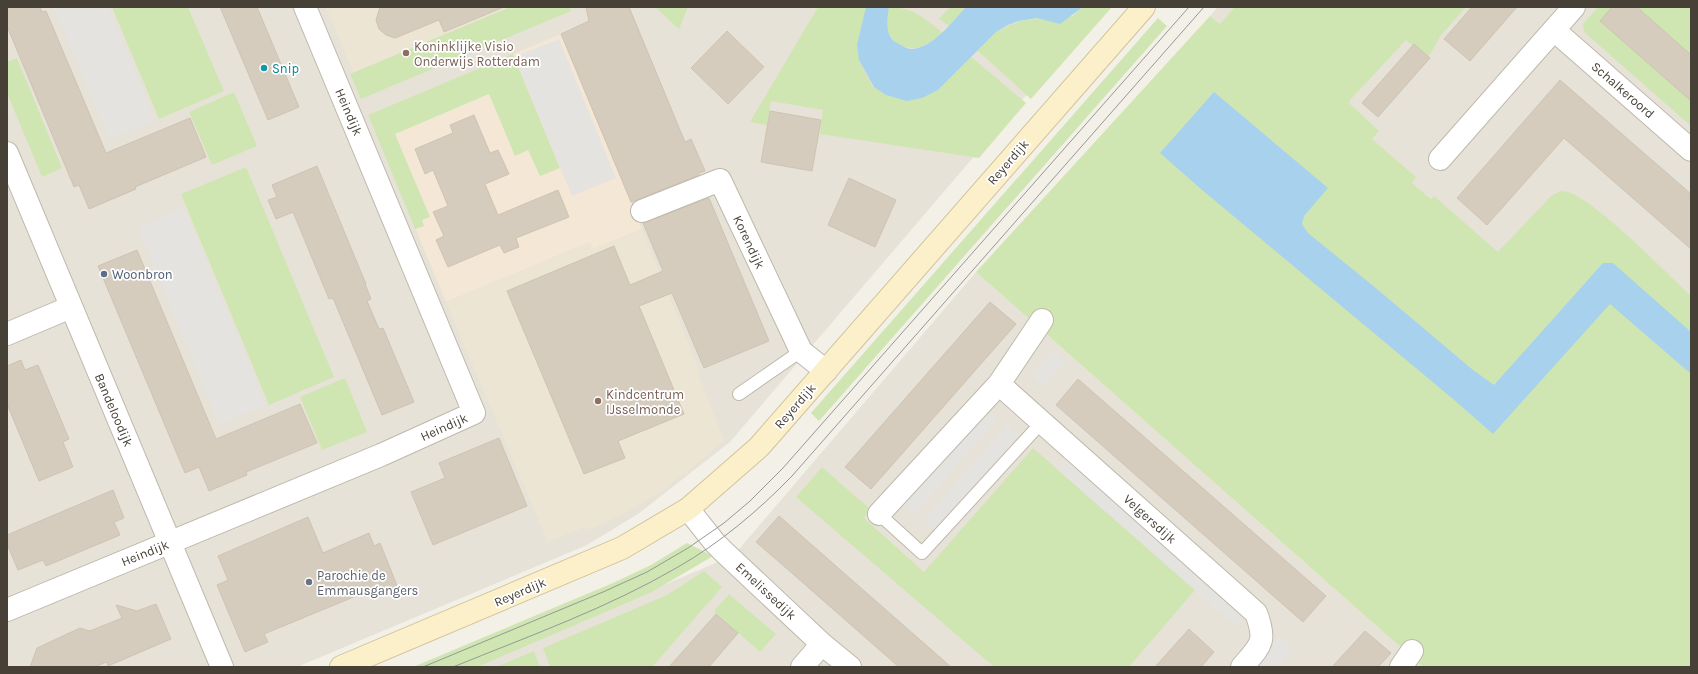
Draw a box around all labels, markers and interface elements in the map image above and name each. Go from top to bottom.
place label: Koninklijke Visio Onderwijs Rotterdam [414,39,540,69]
marker: Koninklijke Visio Onderwijs Rotterdam [401,48,411,58]
street label: Schalkeroord [1588,59,1658,121]
place label: Snip [272,61,299,76]
marker: Snip [259,63,269,73]
street label: Heindijk [332,86,366,138]
street label: Reyerdijk [984,136,1032,188]
street label: Korendijk [730,213,768,271]
place label: Woonbron [112,267,173,282]
marker: Woonbron [99,269,109,279]
street label: Bandeloodijk [92,371,136,449]
street label: Reyerdijk [771,380,819,432]
place label: Kindcentrum IJsselmonde [606,387,684,417]
marker: Kindcentrum IJsselmonde [593,396,603,406]
street label: Heindijk [418,410,470,444]
street label: Velgersdijk [1121,491,1179,547]
street label: Heindijk [119,537,171,569]
street label: Emelissedijk [733,559,799,623]
place label: Parochie de Emmausgangers [317,568,419,598]
street label: Reyerdijk [492,574,548,610]
marker: Parochie de Emmausgangers [304,577,314,587]

